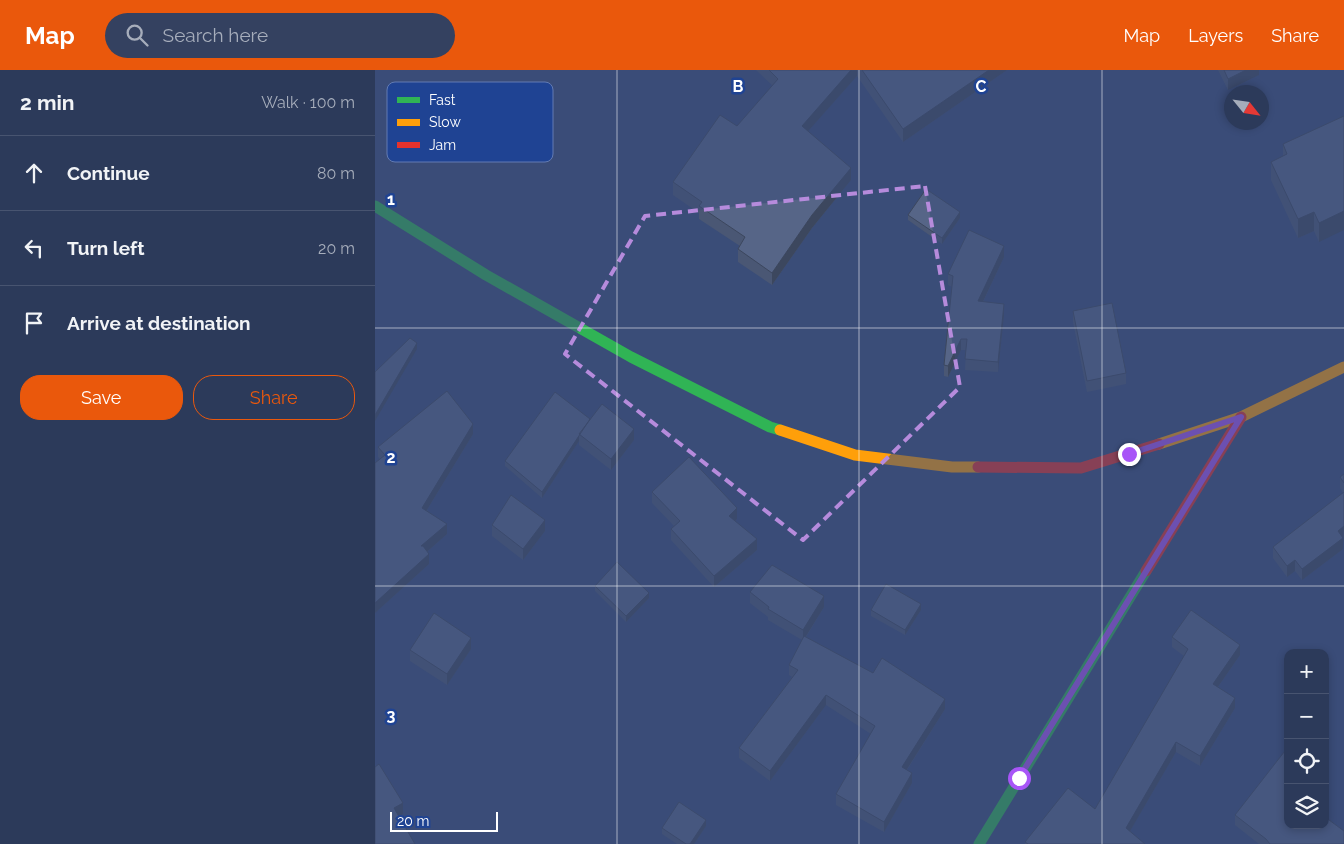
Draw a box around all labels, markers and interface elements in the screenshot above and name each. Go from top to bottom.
search box [105,13,455,58]
text: Map [25,21,75,50]
icon: search [123,21,151,49]
text: Search here [163,24,268,46]
text: Map [1124,25,1160,46]
text: Layers [1188,25,1243,46]
text: Share [1271,25,1319,46]
text: B [733,77,744,96]
text: C [976,77,987,96]
legend [387,82,553,162]
north arrow [1224,85,1269,130]
text: 2 min [20,90,74,115]
text: Fast [429,92,456,108]
text: Walk · 100 m [261,93,355,112]
text: Slow [429,114,461,130]
text: Jam [429,137,456,153]
icon: ahead [20,159,48,187]
text: Continue [67,162,150,184]
text: 80 m [317,164,355,183]
text: 1 [387,190,395,209]
icon: left [20,234,48,262]
text: Turn left [67,237,144,259]
text: 20 m [318,239,355,258]
icon: arrive [20,309,48,337]
text: Arrive at destination [67,312,251,334]
button: Save [20,375,183,420]
button: Share [193,375,355,420]
route end [1118,443,1141,466]
text: 2 [386,448,396,467]
map controls [1284,649,1329,829]
button: + [1284,649,1329,694]
button: − [1284,694,1329,739]
text: 3 [387,706,396,725]
button: locate [1284,739,1329,784]
route start [1008,767,1031,790]
button: layers [1284,784,1329,829]
scale bar [390,809,497,832]
text: 20 m [397,813,429,829]

